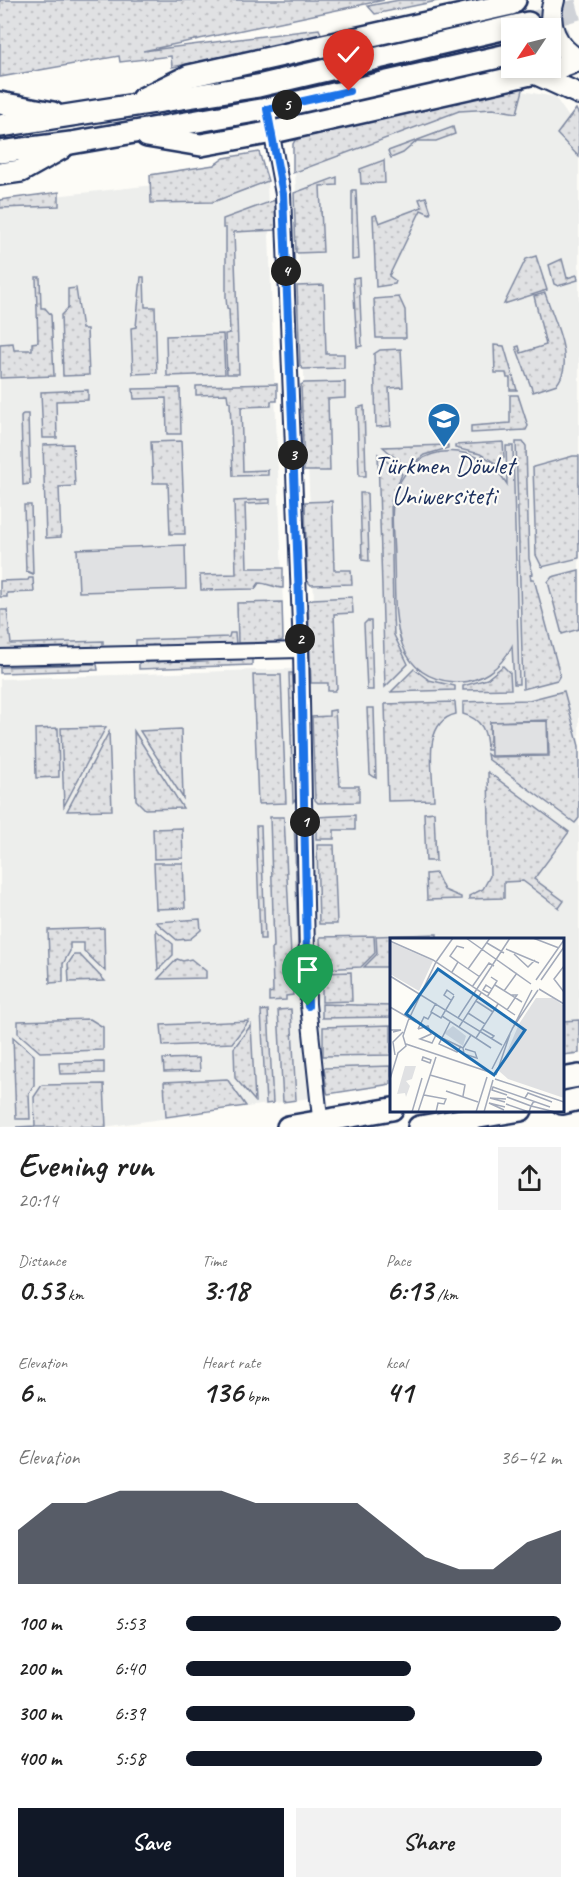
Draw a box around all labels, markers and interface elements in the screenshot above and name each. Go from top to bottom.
north arrow [501,18,561,78]
map controls [501,18,561,78]
pin [323,29,374,91]
icon: check [332,38,365,71]
pin: 5 [272,90,302,120]
text: 5 [284,95,290,115]
pin: 4 [271,256,301,286]
text: 4 [282,261,290,281]
school or university icon: Türkmen Döwlet Uniwersiteti [426,401,462,448]
pin: 3 [278,440,308,470]
text: 3 [289,445,297,465]
place label: Türkmen Döwlet Uniwersiteti [374,449,518,512]
pin: 2 [285,624,315,654]
text: 2 [296,629,304,649]
pin: 1 [290,807,320,837]
text: 1 [301,812,309,832]
inset map [390,938,564,1112]
pin [282,944,333,1006]
icon: arrive [291,953,324,986]
text: Evening run [18,1144,153,1186]
button: share [498,1147,561,1210]
text: 20:14 [18,1188,58,1213]
text: Distance [18,1251,66,1271]
text: Time [202,1251,226,1271]
text: Pace [386,1251,411,1271]
text: 0.53 [18,1271,64,1309]
text: 3:18 [202,1271,248,1309]
text: 6:13 [386,1271,433,1309]
text: km [64,1285,83,1305]
text: /km [433,1285,458,1305]
text: Elevation [18,1353,67,1373]
text: Heart rate [202,1353,260,1373]
text: kcal [386,1353,407,1373]
text: 6 [18,1373,32,1411]
text: 136 [202,1373,243,1411]
text: 41 [386,1373,413,1411]
text: m [32,1387,45,1407]
text: bpm [243,1387,269,1407]
text: Elevation [18,1445,80,1470]
text: 36–42 m [500,1445,561,1470]
text: 100 m [18,1611,61,1636]
text: 5:53 [114,1611,145,1636]
text: 200 m [18,1656,61,1681]
text: 6:40 [114,1656,145,1681]
text: 300 m [18,1701,61,1726]
text: 6:39 [114,1701,145,1726]
text: 400 m [18,1746,61,1771]
text: 5:58 [114,1746,145,1771]
button: Save [18,1808,284,1877]
button: Share [296,1808,561,1877]

